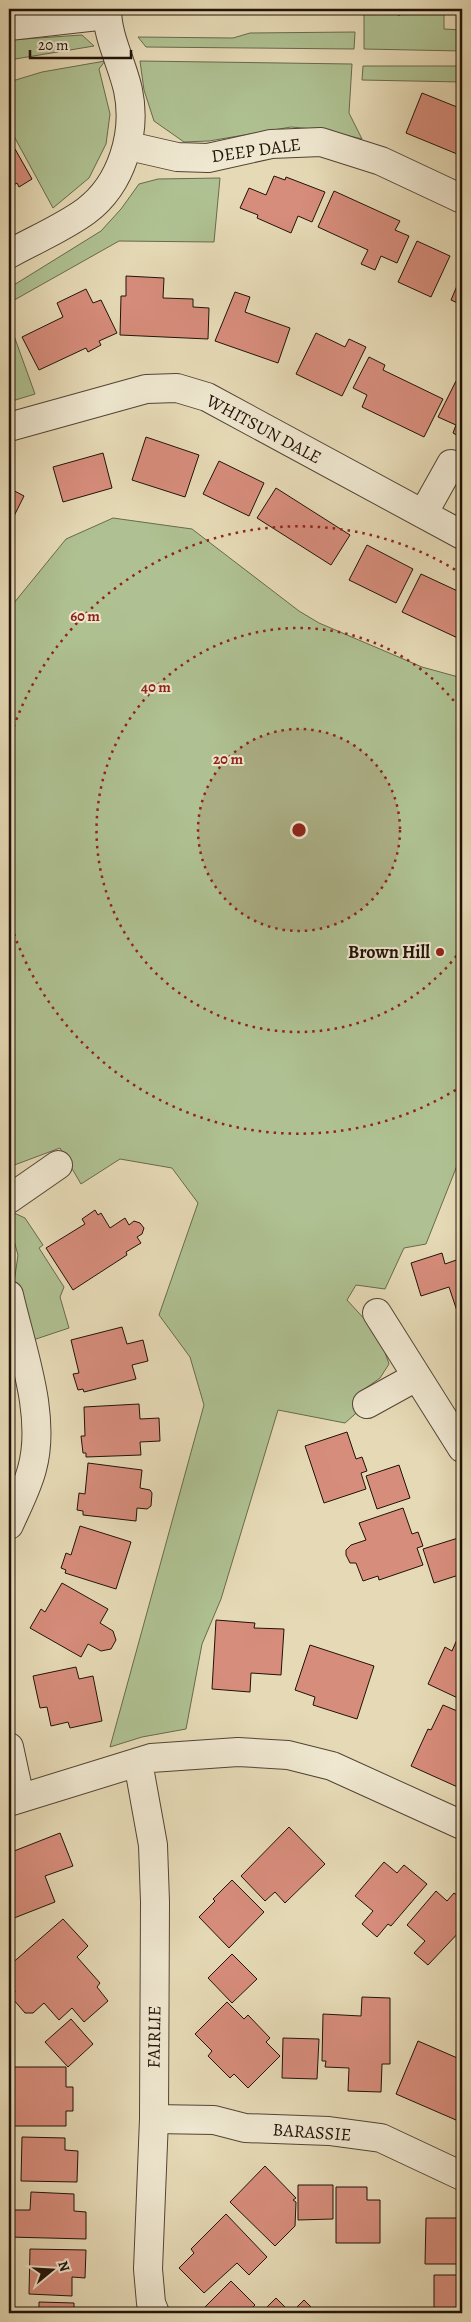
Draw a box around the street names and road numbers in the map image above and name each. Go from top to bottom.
street label: DEEP DALE [210,132,302,168]
street label: WHITSUN DALE [201,388,326,469]
street label: FAIRLIE [141,2005,167,2069]
street label: BARASSIE [272,2117,352,2147]

